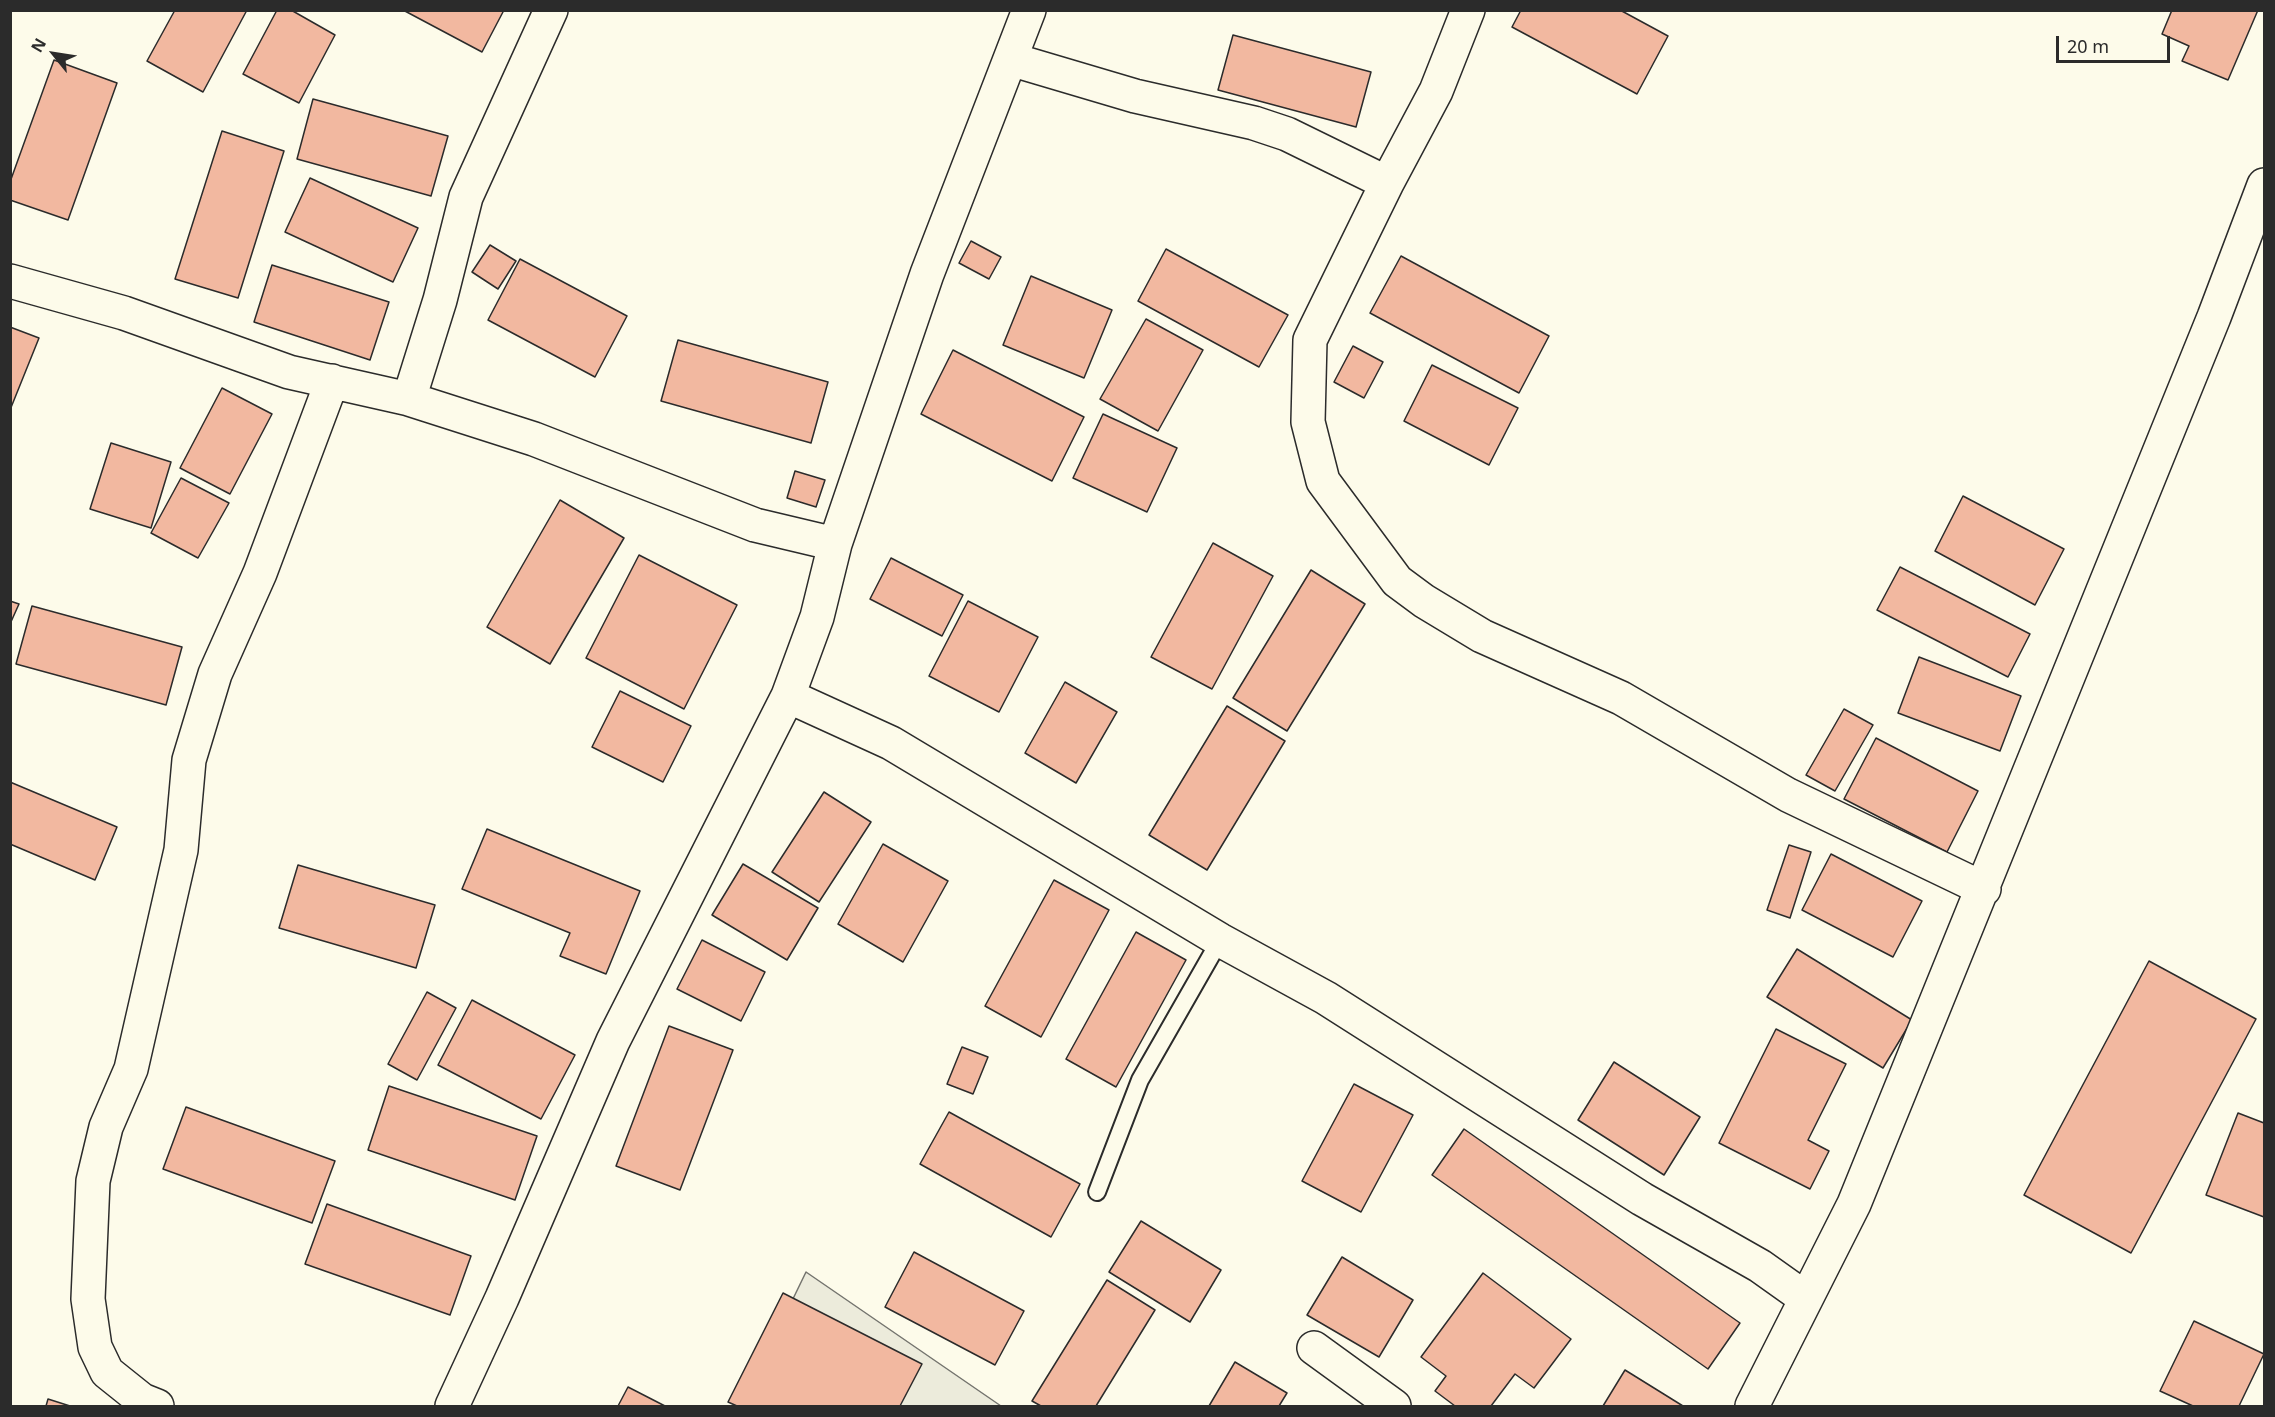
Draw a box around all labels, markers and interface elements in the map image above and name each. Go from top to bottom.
north arrow [24,24,84,84]
scale bar [2059,24,2173,62]
text: N [26,34,51,56]
text: 20 m [2067,34,2109,58]

